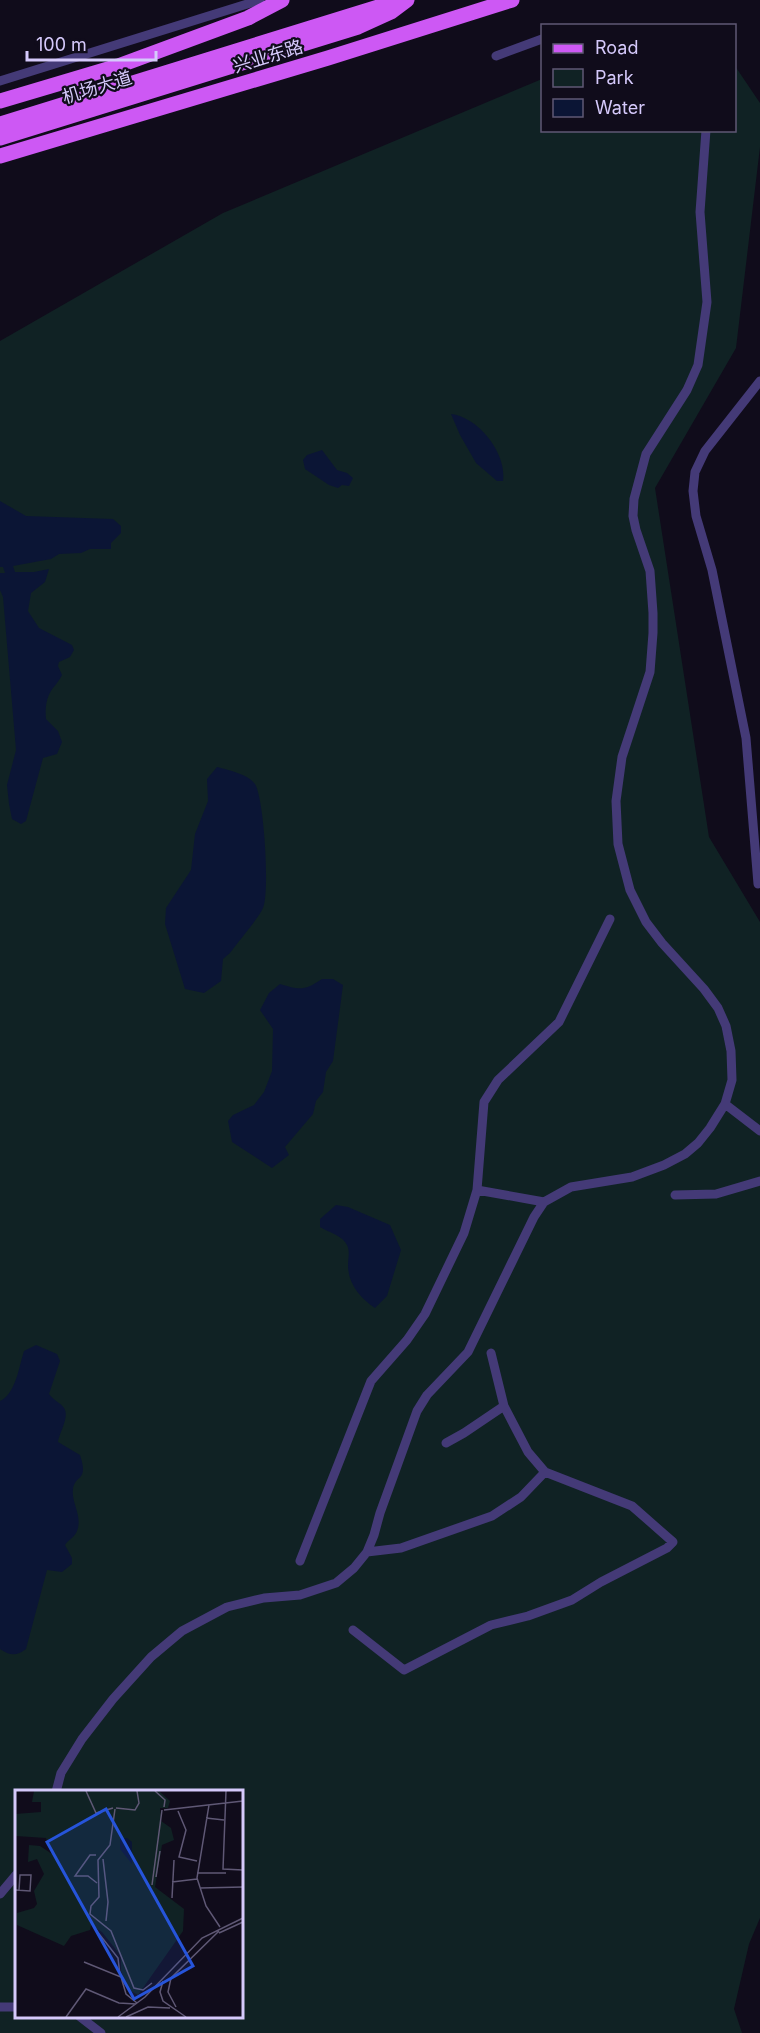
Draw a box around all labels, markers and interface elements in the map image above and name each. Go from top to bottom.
scale bar [27,24,156,62]
legend [541,24,736,132]
text: 100 m [36,34,87,55]
street label: 兴业东路 [231,35,305,77]
text: Road [595,37,638,58]
street label: 机场大道 [60,66,134,108]
text: Park [595,67,634,88]
text: Water [595,97,645,118]
inset map [15,1790,243,2018]

